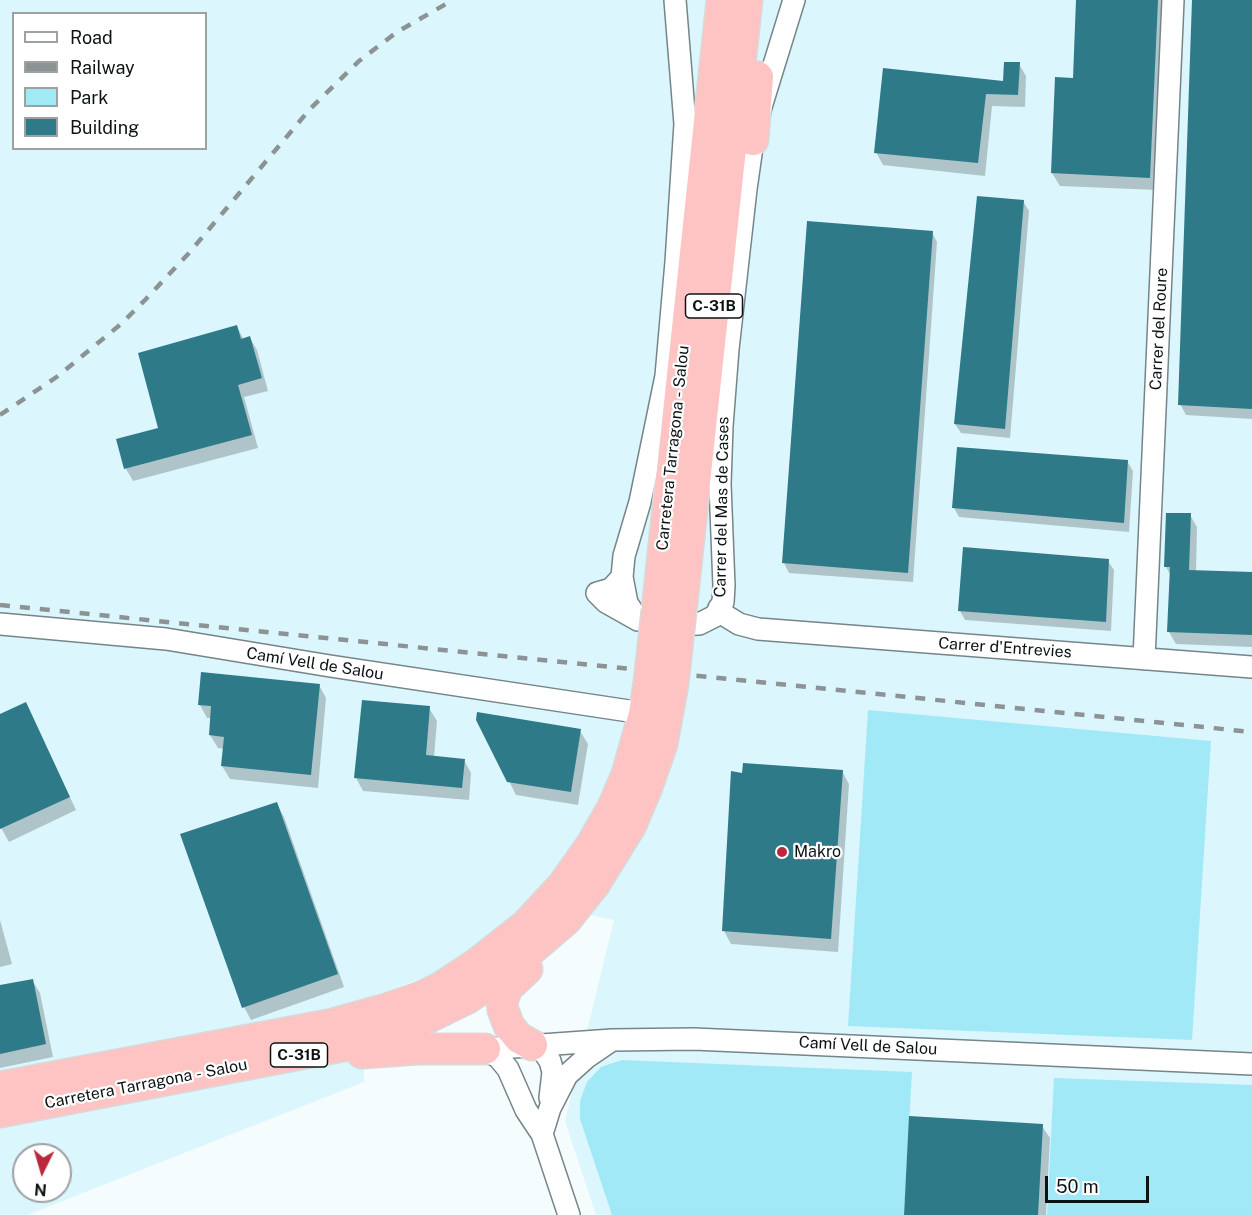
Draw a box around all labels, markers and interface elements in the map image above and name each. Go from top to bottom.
legend [12,12,207,150]
text: Road [70,27,113,48]
text: Railway [70,57,135,78]
text: Park [70,87,108,108]
text: Building [70,117,139,138]
street label: Carrer del Roure [1146,267,1172,391]
road number: C-31B [686,294,742,318]
street label: Carretera Tarragona - Salou [653,345,693,551]
street label: Carrer del Mas de Cases [711,416,733,598]
street label: Carrer d'Entrevies [938,634,1072,662]
street label: Camí Vell de Salou [245,644,385,684]
place label: Makro [794,842,841,862]
marker: Makro [775,845,789,859]
street label: Camí Vell de Salou [798,1033,938,1059]
road number: C-31B [270,1043,328,1067]
street label: Carretera Tarragona - Salou [43,1055,249,1113]
north arrow [12,1143,72,1203]
scale bar [1048,1164,1152,1202]
text: 50 m [1056,1176,1099,1197]
text: N [34,1179,48,1199]

